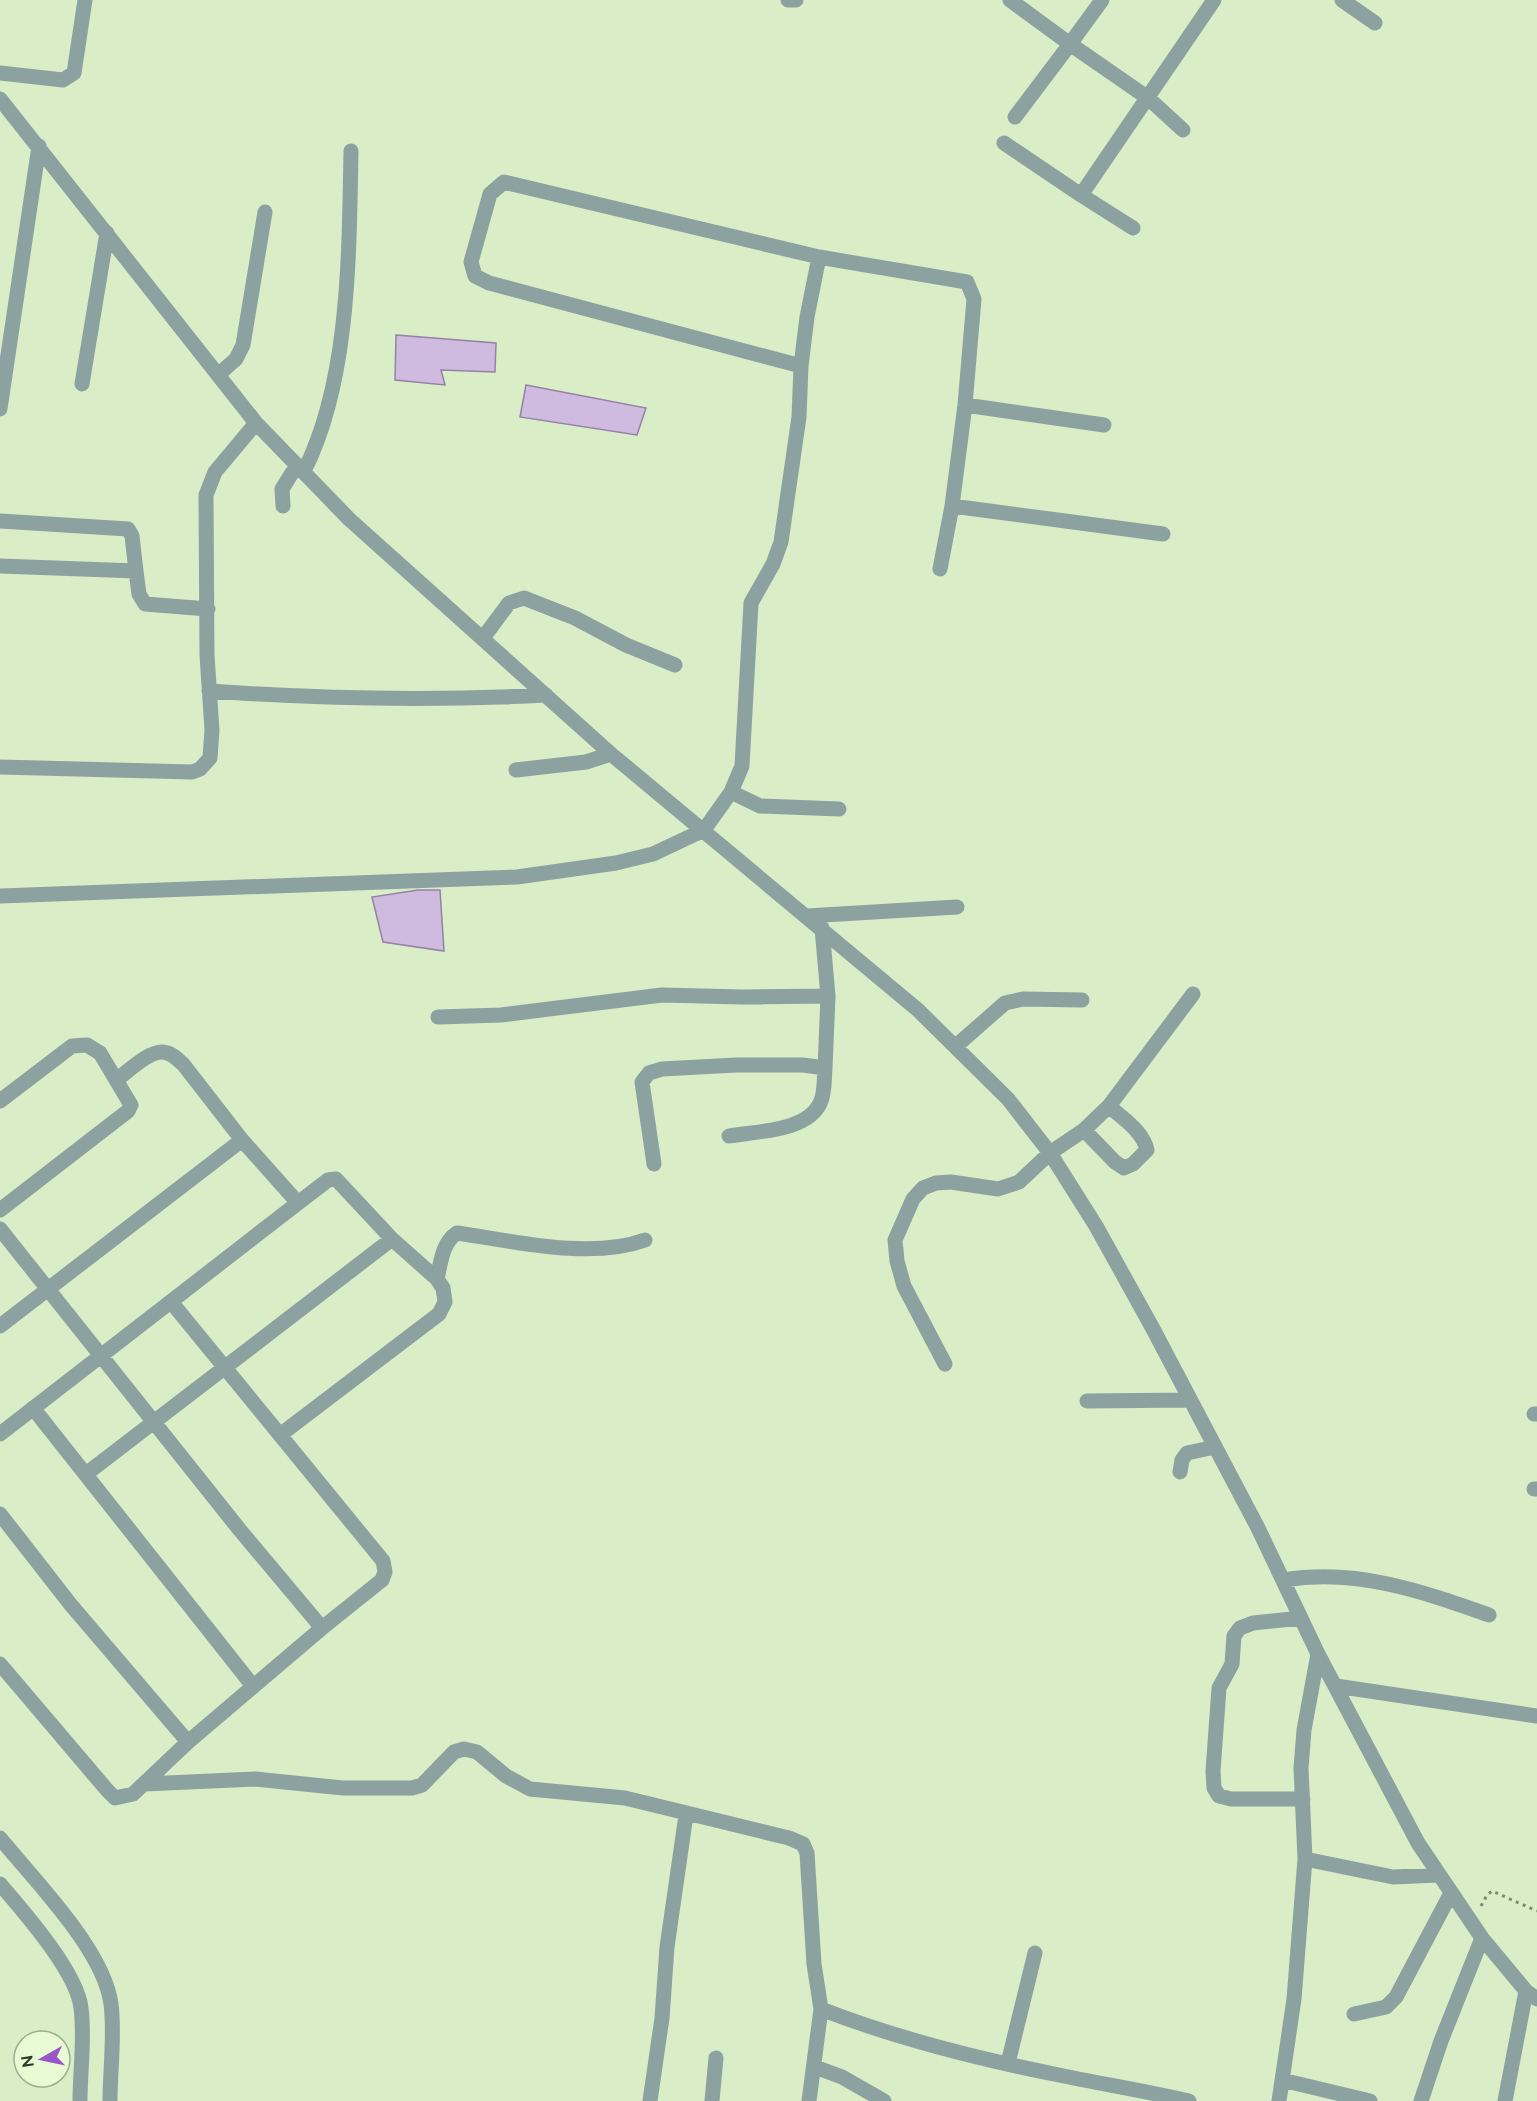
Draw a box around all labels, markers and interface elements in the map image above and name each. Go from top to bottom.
north arrow [12,2029,72,2089]
text: N [17,2054,38,2069]

